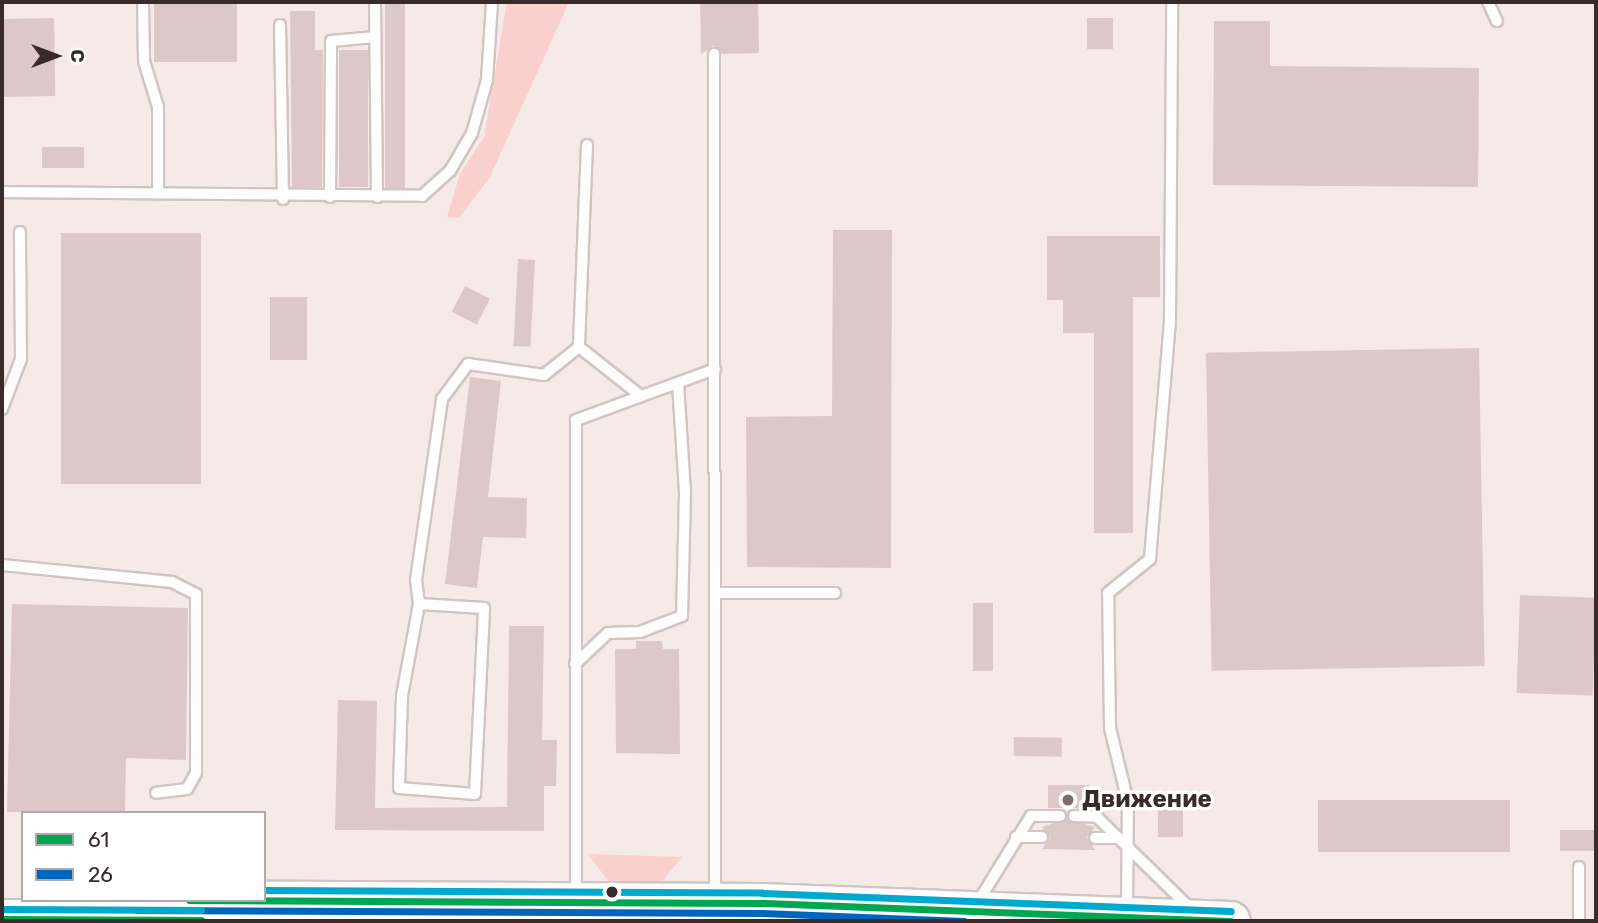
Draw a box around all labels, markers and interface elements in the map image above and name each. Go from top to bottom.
north arrow [21,21,91,91]
text: С [66,49,89,63]
place label: Движение [1082,786,1212,814]
marker: Движение [1060,792,1076,808]
legend [21,811,266,902]
text: 61 [88,827,109,852]
text: 26 [88,862,113,887]
unlabelled marker [605,885,619,899]

